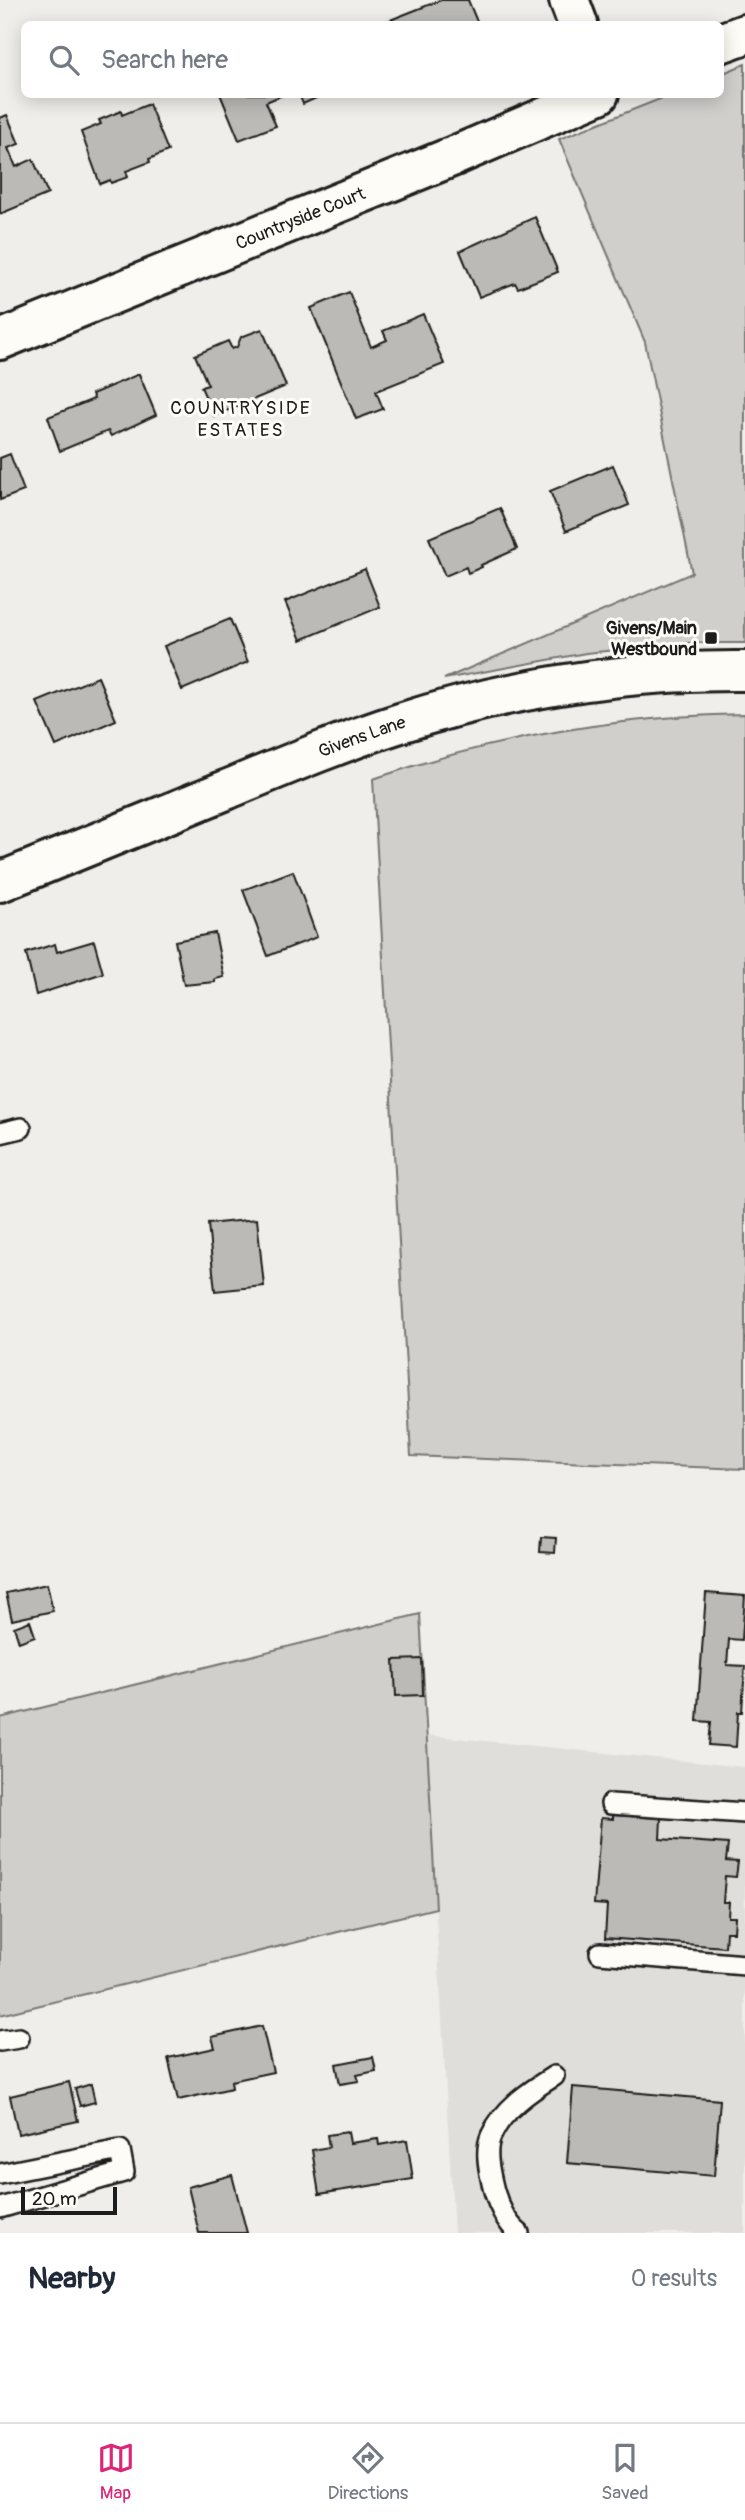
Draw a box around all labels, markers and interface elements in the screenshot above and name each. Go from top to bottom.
search box [21,21,724,98]
icon: search [45,41,83,79]
text: Search here [101,44,228,76]
street label: Countryside Court [232,181,369,255]
district label: COUNTRYSIDE ESTATES [170,396,312,442]
place label: Givens/Main Westbound [606,617,697,661]
marker: Givens/Main Westbound [703,630,719,646]
street label: Givens Lane [315,710,408,763]
scale bar [21,2184,117,2216]
text: 20 m [32,2187,77,2211]
text: Nearby [28,2260,115,2297]
text: 0 results [631,2264,717,2293]
tab: Map [97,2439,135,2505]
tab: Directions [328,2439,408,2505]
tab: Saved [601,2439,648,2505]

